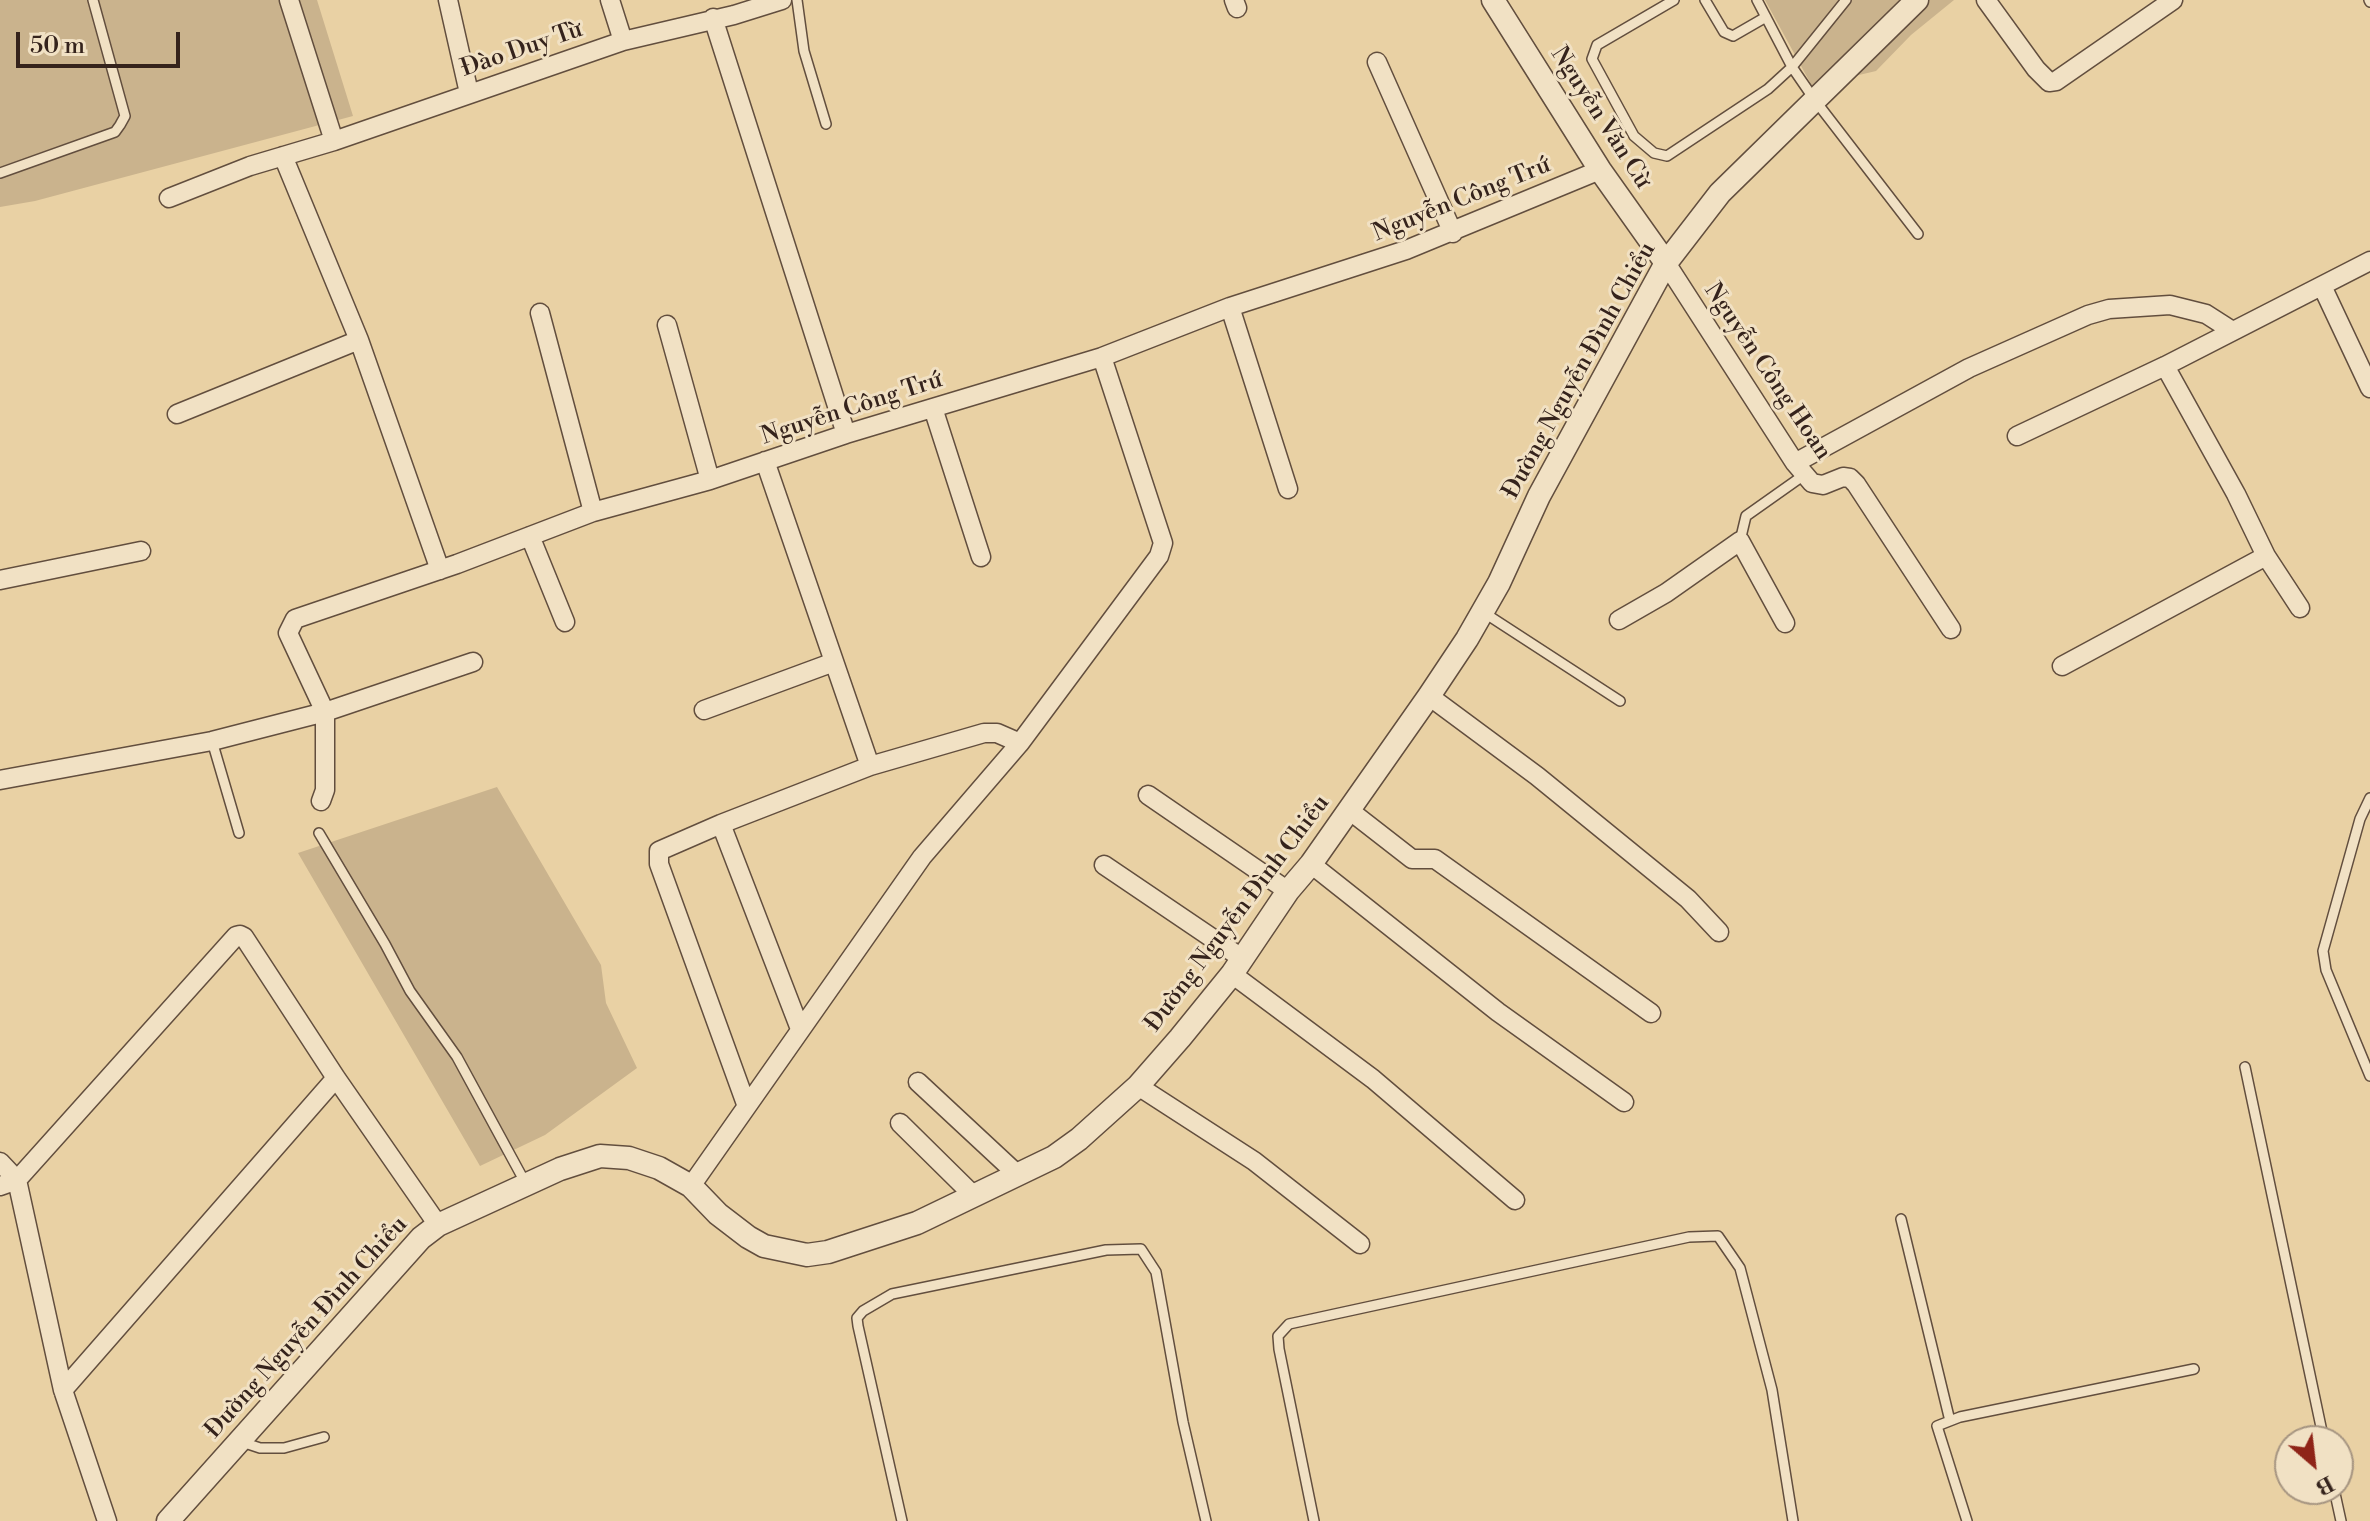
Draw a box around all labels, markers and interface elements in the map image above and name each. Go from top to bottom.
scale bar [20,16,184,66]
street label: Đào Duy Từ [457,16,587,84]
text: 50 m [30,31,85,61]
street label: Nguyễn Văn Cừ [1543,42,1657,194]
street label: Nguyễn Công Trứ [1369,151,1555,249]
street label: Đường Nguyễn Đình Chiểu [1497,238,1663,504]
street label: Nguyễn Công Hoan [1697,278,1837,466]
street label: Nguyễn Công Trứ [758,366,946,452]
street label: Đường Nguyễn Đình Chiểu [1140,790,1336,1038]
street label: Đường Nguyễn Đình Chiểu [200,1211,414,1445]
north arrow [2274,1425,2354,1505]
text: B [2311,1469,2338,1501]

